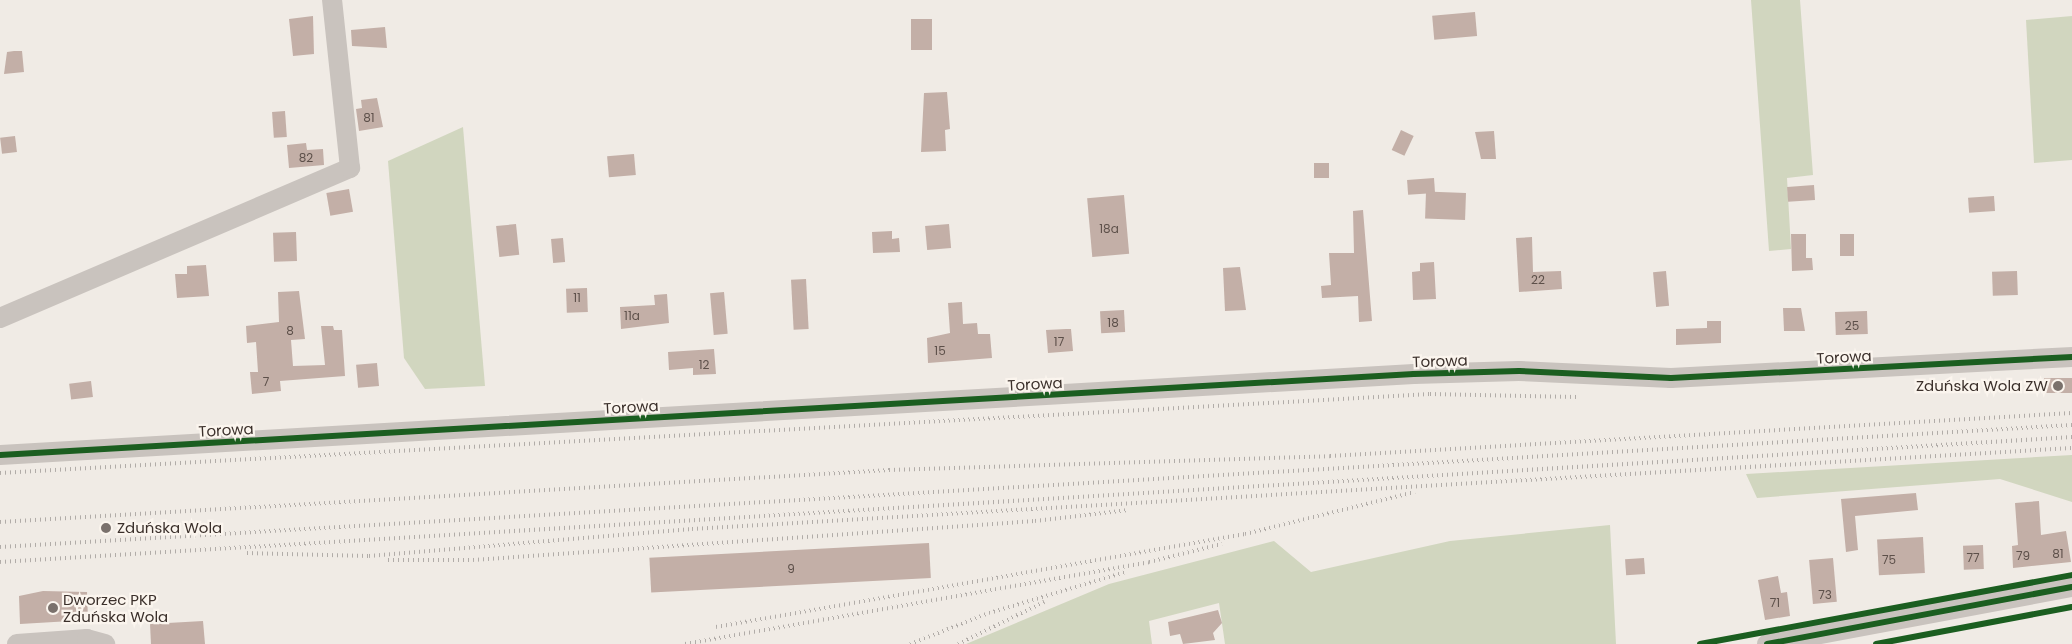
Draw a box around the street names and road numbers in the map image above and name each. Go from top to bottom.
street label: Torowa [1816,347,1872,367]
street label: Torowa [1412,351,1468,371]
street label: Torowa [1007,374,1063,394]
street label: Torowa [603,397,659,417]
street label: Torowa [198,420,254,440]

